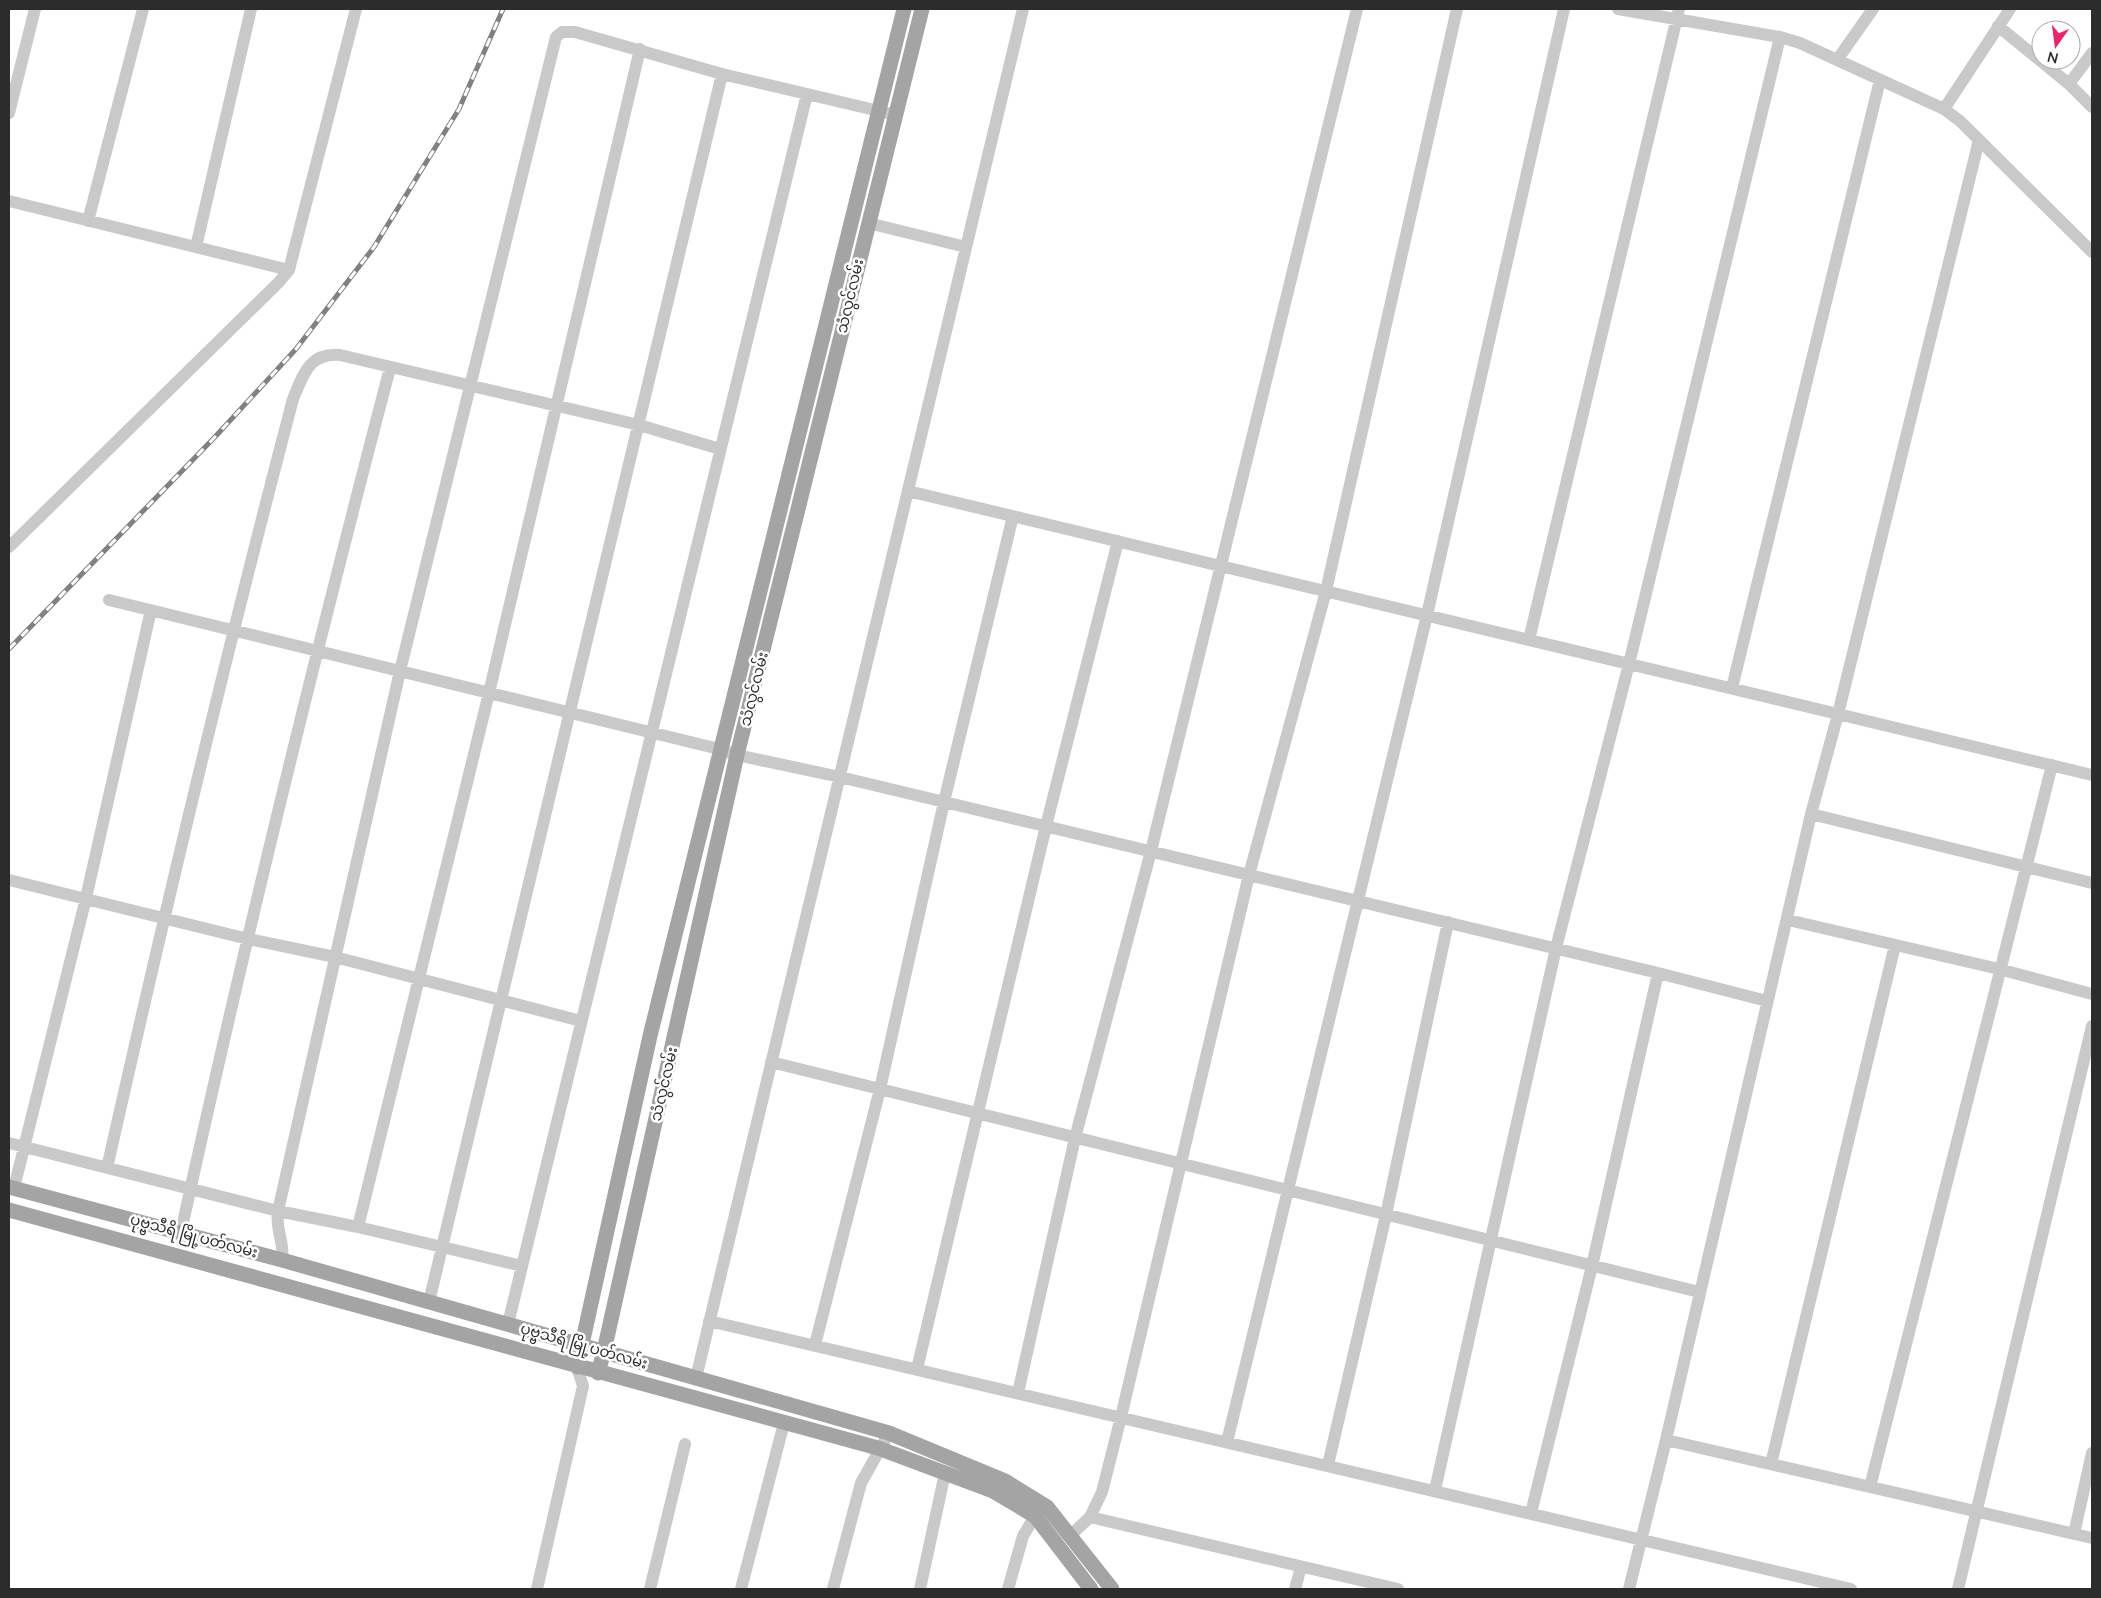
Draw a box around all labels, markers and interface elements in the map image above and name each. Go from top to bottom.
north arrow [2031,20,2081,70]
text: N [2045,49,2060,68]
street label: သံလွင်လမ်း [832,257,869,335]
street label: သံလွင်လမ်း [735,650,774,728]
street label: သံလွင်လမ်း [646,1045,683,1123]
street label: ပုဗ္ဗသီရိ မြို့ပတ်လမ်း [127,1209,260,1265]
street label: ပုဗ္ဗသီရိ မြို့ပတ်လမ်း [518,1318,650,1376]

